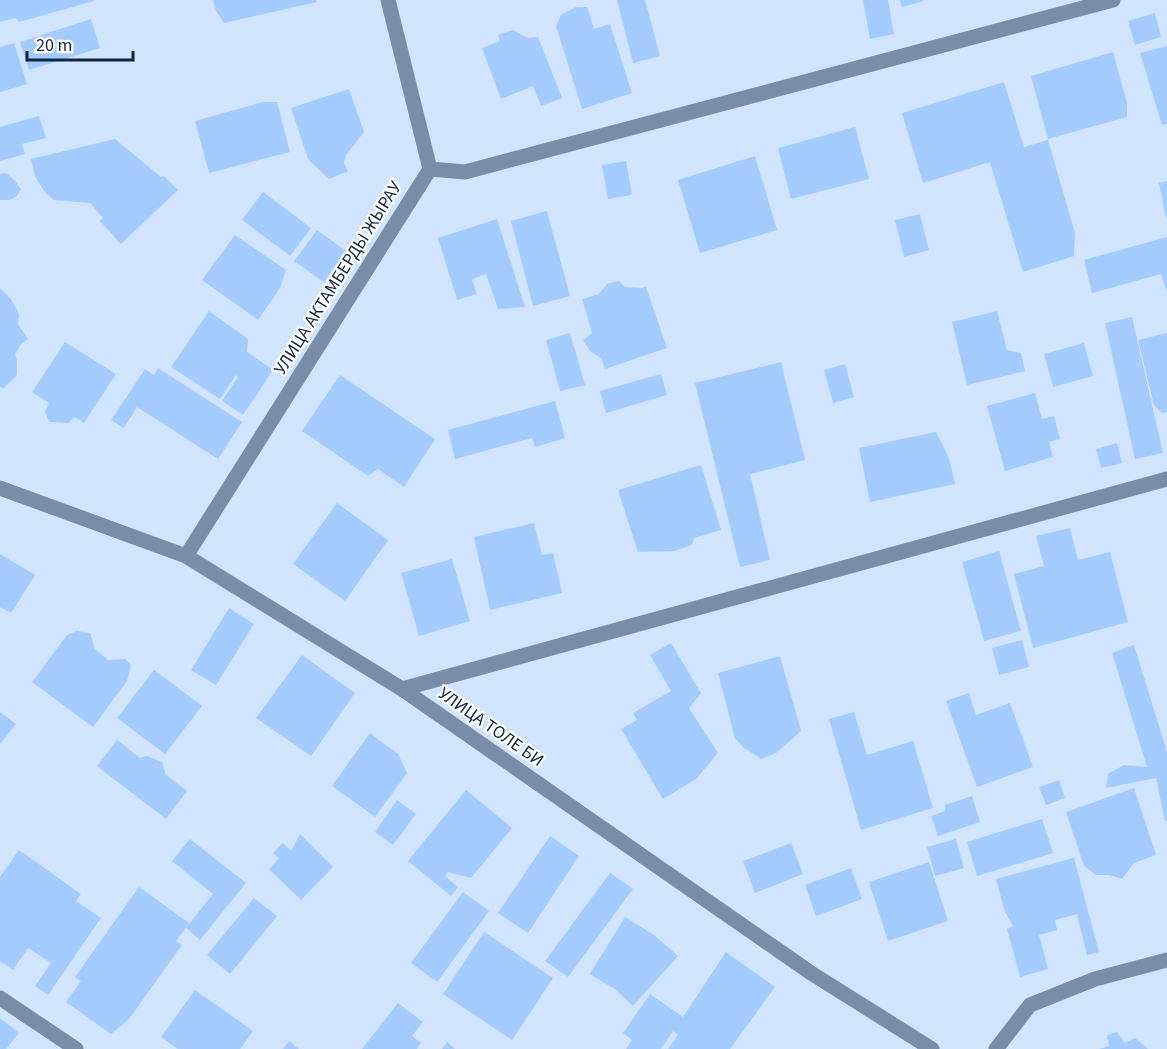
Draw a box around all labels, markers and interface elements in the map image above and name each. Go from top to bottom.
scale bar [27,24,134,62]
text: 20 m [36,33,72,58]
street label: УЛИЦА АКТАМБЕРДЫ ЖЫРАУ [268,176,408,380]
street label: УЛИЦА ТОЛЕ БИ [433,681,549,773]

